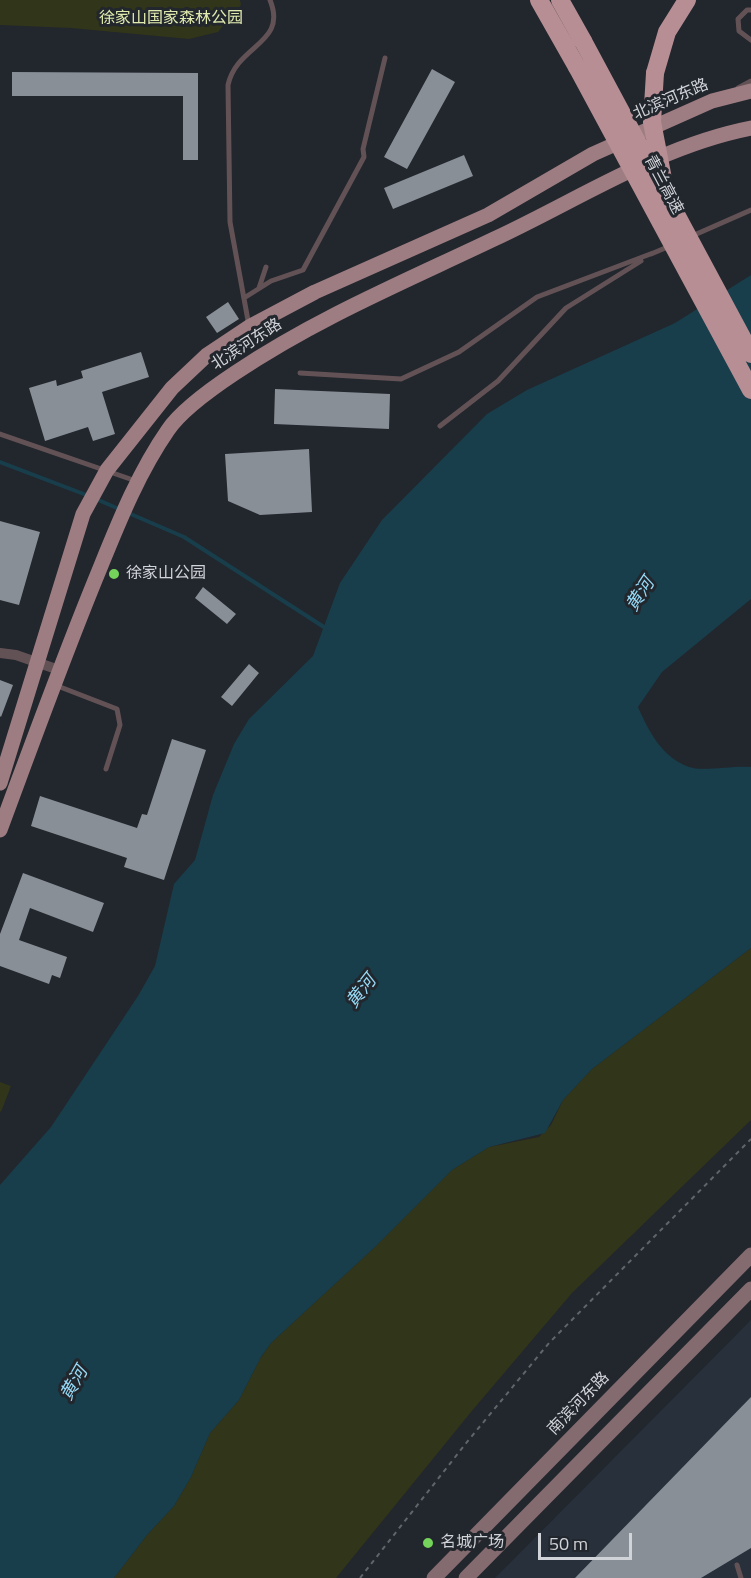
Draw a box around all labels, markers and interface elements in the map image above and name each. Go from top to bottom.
park label: 徐家山国家森林公园 [99,9,243,29]
street label: 北滨河东路 [630,76,712,124]
street label: 青兰高速 [640,152,686,218]
street label: 北滨河东路 [208,315,286,375]
place label: 徐家山公园 [126,564,206,584]
marker: 徐家山公园 [107,567,121,581]
water label: 黄河 [622,574,660,616]
water label: 黄河 [342,971,382,1013]
water label: 黄河 [57,1363,93,1405]
street label: 南滨河东路 [544,1369,614,1439]
scale bar [541,1521,636,1559]
text: 50 m [549,1530,588,1557]
place label: 名城广场 [440,1533,504,1553]
marker: 名城广场 [421,1536,435,1550]

